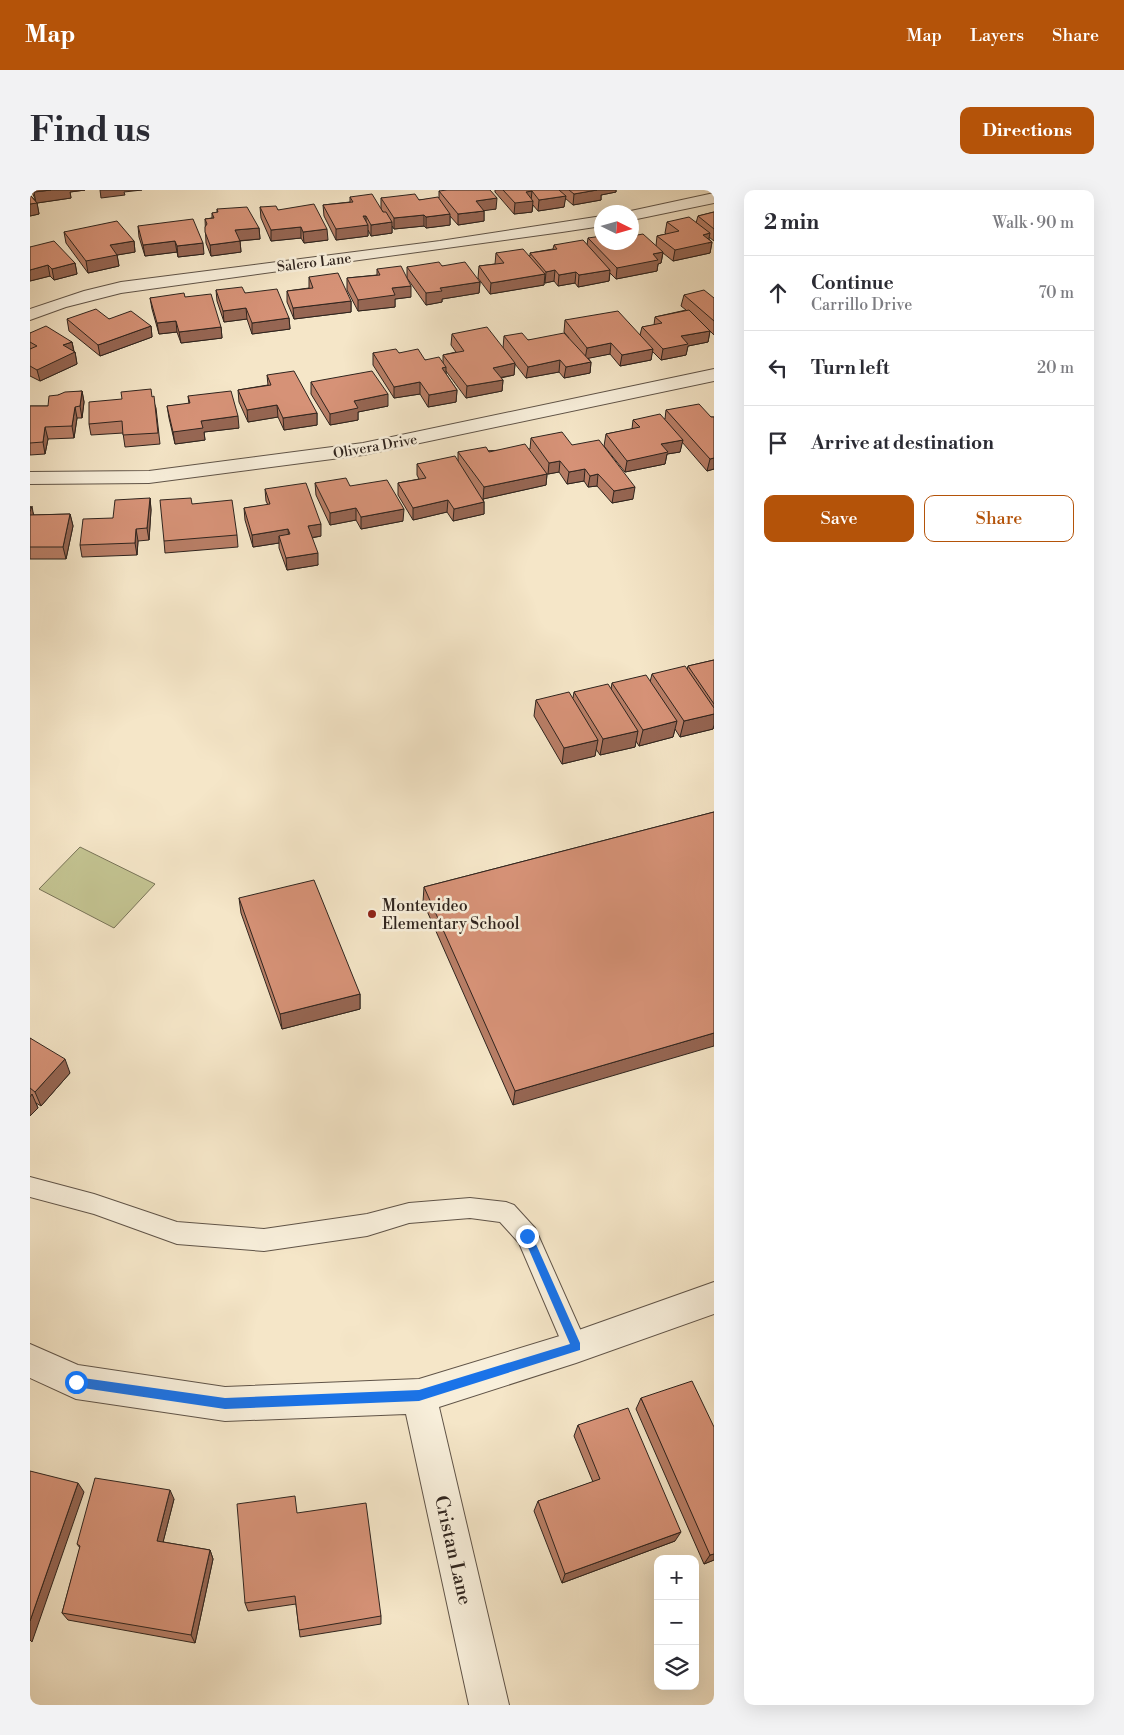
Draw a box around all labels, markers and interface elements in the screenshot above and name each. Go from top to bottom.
text: Map [25,20,75,50]
text: Map [907,24,942,47]
text: Layers [970,24,1024,47]
text: Share [1052,24,1099,47]
button: Directions [960,107,1094,154]
text: Find us [30,109,150,152]
north arrow [594,205,639,250]
text: 2 min [764,210,819,236]
text: Walk · 90 m [992,213,1074,233]
street label: Salero Lane [276,250,352,276]
text: Continue [811,271,894,295]
icon: ahead [764,279,792,307]
text: 70 m [1038,283,1074,303]
text: Carrillo Drive [811,295,912,315]
icon: left [764,354,792,382]
text: Turn left [811,356,890,380]
text: 20 m [1037,358,1074,378]
icon: arrive [764,429,792,457]
street label: Olivera Drive [332,431,419,463]
text: Arrive at destination [811,431,994,455]
button: Save [764,495,914,542]
button: Share [924,495,1074,542]
place label: Montevideo Elementary School [382,896,520,934]
marker: Montevideo Elementary School [366,908,378,920]
route end [516,1225,539,1248]
route start [65,1371,88,1394]
street label: Cristan Lane [429,1493,477,1607]
map controls [654,1555,699,1690]
button: + [654,1555,699,1600]
button: − [654,1600,699,1645]
button: layers [654,1645,699,1690]

